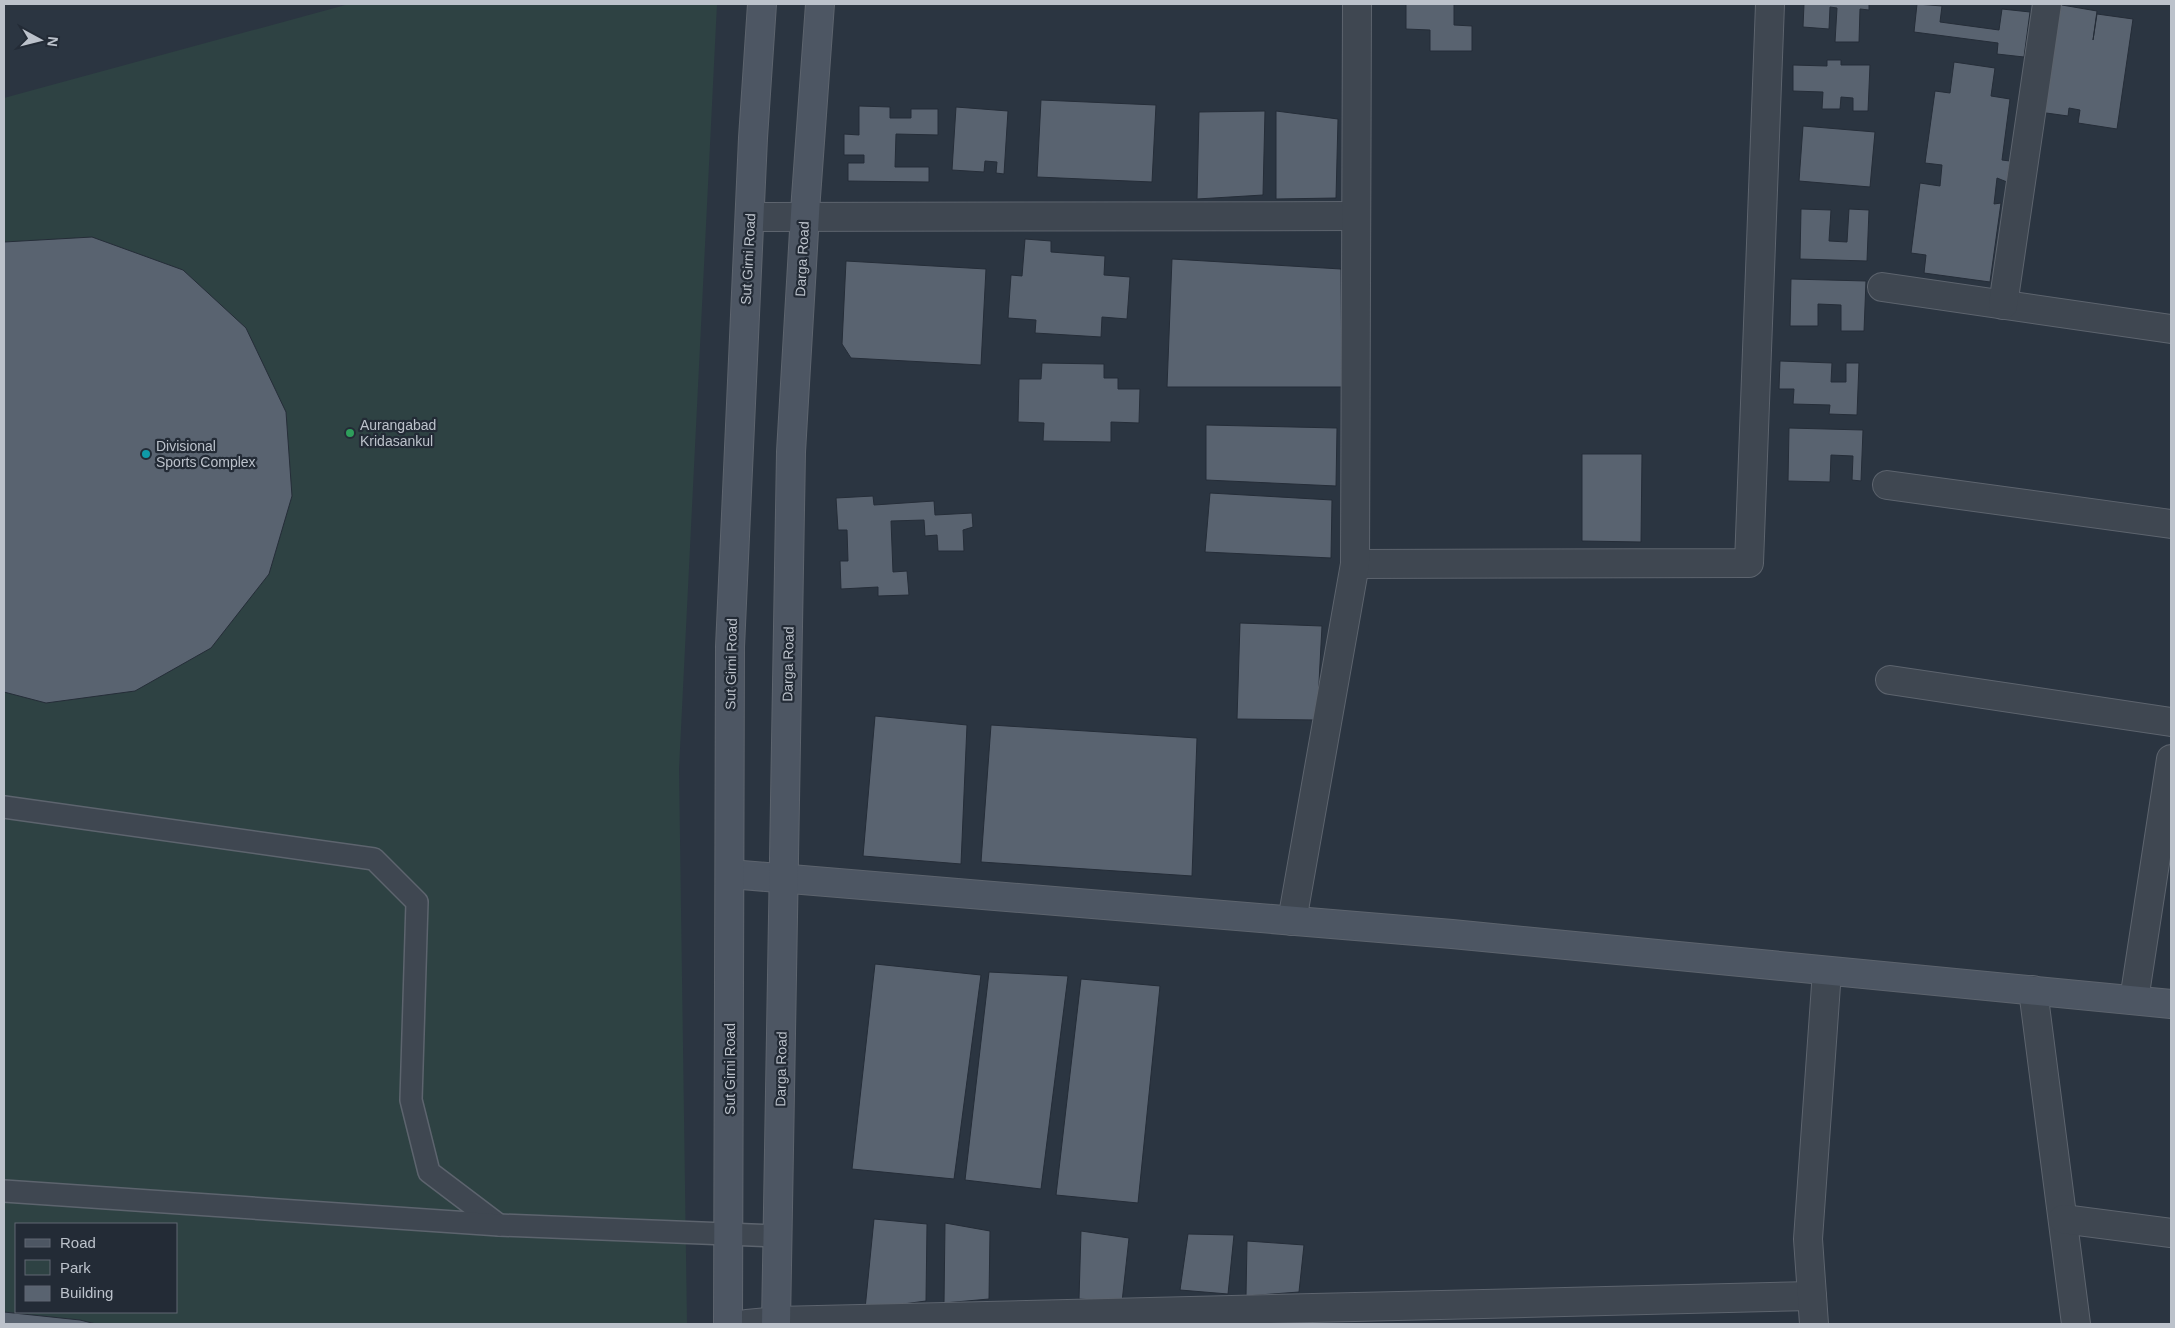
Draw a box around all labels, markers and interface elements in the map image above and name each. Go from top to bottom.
north arrow [15,15,65,65]
text: N [44,36,61,48]
street label: Sut Girni Road [738,213,758,305]
street label: Darga Road [792,221,812,297]
place label: Aurangabad Kridasankul [360,417,436,449]
marker: Aurangabad Kridasankul [344,427,356,439]
place label: Divisional Sports Complex [156,438,256,470]
marker: Divisional Sports Complex [140,448,152,460]
street label: Sut Girni Road [722,618,740,710]
street label: Darga Road [779,626,797,702]
street label: Sut Girni Road [722,1023,738,1115]
street label: Darga Road [772,1031,790,1107]
legend [15,1223,178,1313]
text: Road [60,1234,96,1251]
text: Park [60,1259,91,1276]
text: Building [60,1284,113,1301]

